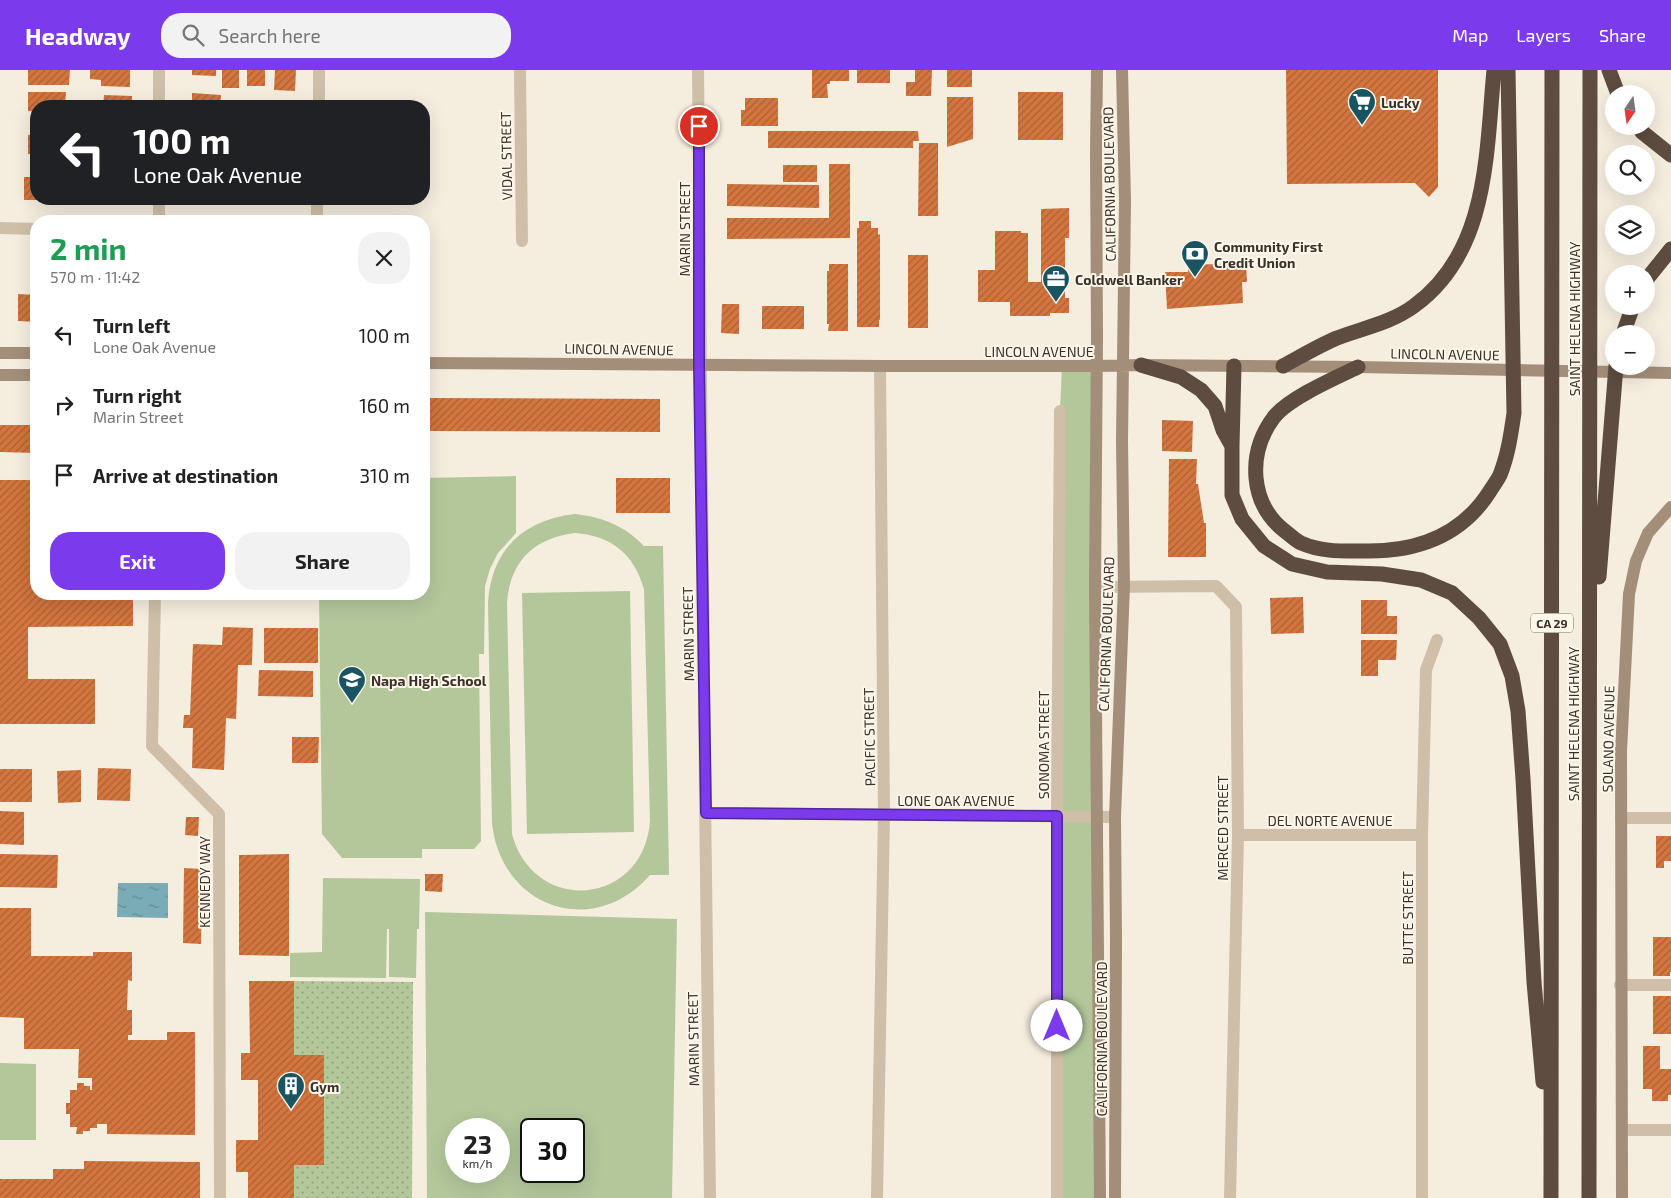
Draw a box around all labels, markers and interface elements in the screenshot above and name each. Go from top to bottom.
search box [161,13,511,58]
text: Headway [25,21,131,50]
icon: search [179,21,207,49]
text: Search here [219,24,321,47]
text: Map [1452,24,1488,46]
text: Layers [1516,24,1571,46]
text: Share [1599,24,1646,46]
north arrow [1605,85,1655,135]
map controls [1605,85,1655,375]
supermarket icon: Lucky [1347,87,1377,126]
place label: Lucky [1381,94,1420,111]
pin [678,105,720,147]
street label: CALIFORNIA BOULEVARD [1099,106,1119,262]
street label: VIDAL STREET [497,112,515,200]
icon: arrive [685,112,713,140]
text: 100 m [133,119,231,161]
icon: left [50,120,115,185]
button: search [1605,145,1655,195]
text: Lone Oak Avenue [133,161,302,187]
street label: MARIN STREET [676,182,693,276]
button: layers [1605,205,1655,255]
text: 2 min [50,230,127,266]
button: close [358,232,410,284]
place label: Community First Credit Union [1214,238,1323,271]
bank icon: Community First Credit Union [1180,239,1210,278]
street label: SAINT HELENA HIGHWAY [1566,242,1583,396]
office icon: Coldwell Banker [1041,264,1071,303]
button: + [1605,265,1655,315]
text: 570 m · 11:42 [50,267,140,286]
place label: Coldwell Banker [1075,271,1183,288]
text: Turn left [93,314,170,337]
icon: left [50,321,78,349]
text: 100 m [359,324,410,347]
button: − [1605,325,1655,375]
text: Lone Oak Avenue [93,337,216,356]
street label: LINCOLN AVENUE [564,340,674,358]
street label: LINCOLN AVENUE [984,343,1094,360]
street label: LINCOLN AVENUE [1390,345,1500,363]
text: Turn right [93,384,181,407]
icon: right [50,391,78,419]
text: 160 m [359,394,410,417]
text: Marin Street [93,407,184,426]
icon: arrive [50,461,78,489]
text: Arrive at destination [93,464,278,487]
text: 310 m [360,464,410,487]
button: Exit [50,532,225,590]
button: Share [235,532,410,590]
street label: CALIFORNIA BOULEVARD [1095,556,1117,712]
street label: MARIN STREET [679,586,697,682]
road number: CA 29 [1531,614,1573,632]
street label: SAINT HELENA HIGHWAY [1565,647,1582,801]
school or university icon: Napa High School [337,665,367,704]
place label: Napa High School [371,672,487,689]
street label: SOLANO AVENUE [1599,685,1617,793]
street label: PACIFIC STREET [860,687,878,787]
street label: SONOMA STREET [1035,691,1052,799]
street label: MERCED STREET [1214,775,1231,881]
street label: LONE OAK AVENUE [897,792,1015,809]
street label: DEL NORTE AVENUE [1267,812,1393,829]
street label: KENNEDY WAY [196,836,213,928]
street label: BUTTE STREET [1399,871,1416,965]
street label: CALIFORNIA BOULEVARD [1093,961,1110,1117]
street label: MARIN STREET [684,991,702,1087]
position arrow [1030,999,1082,1051]
building icon: Gym [276,1071,306,1110]
place label: Gym [310,1078,339,1095]
speed limit sign: 30 [520,1118,585,1183]
text: 23 [463,1129,492,1159]
text: km/h [463,1156,492,1170]

